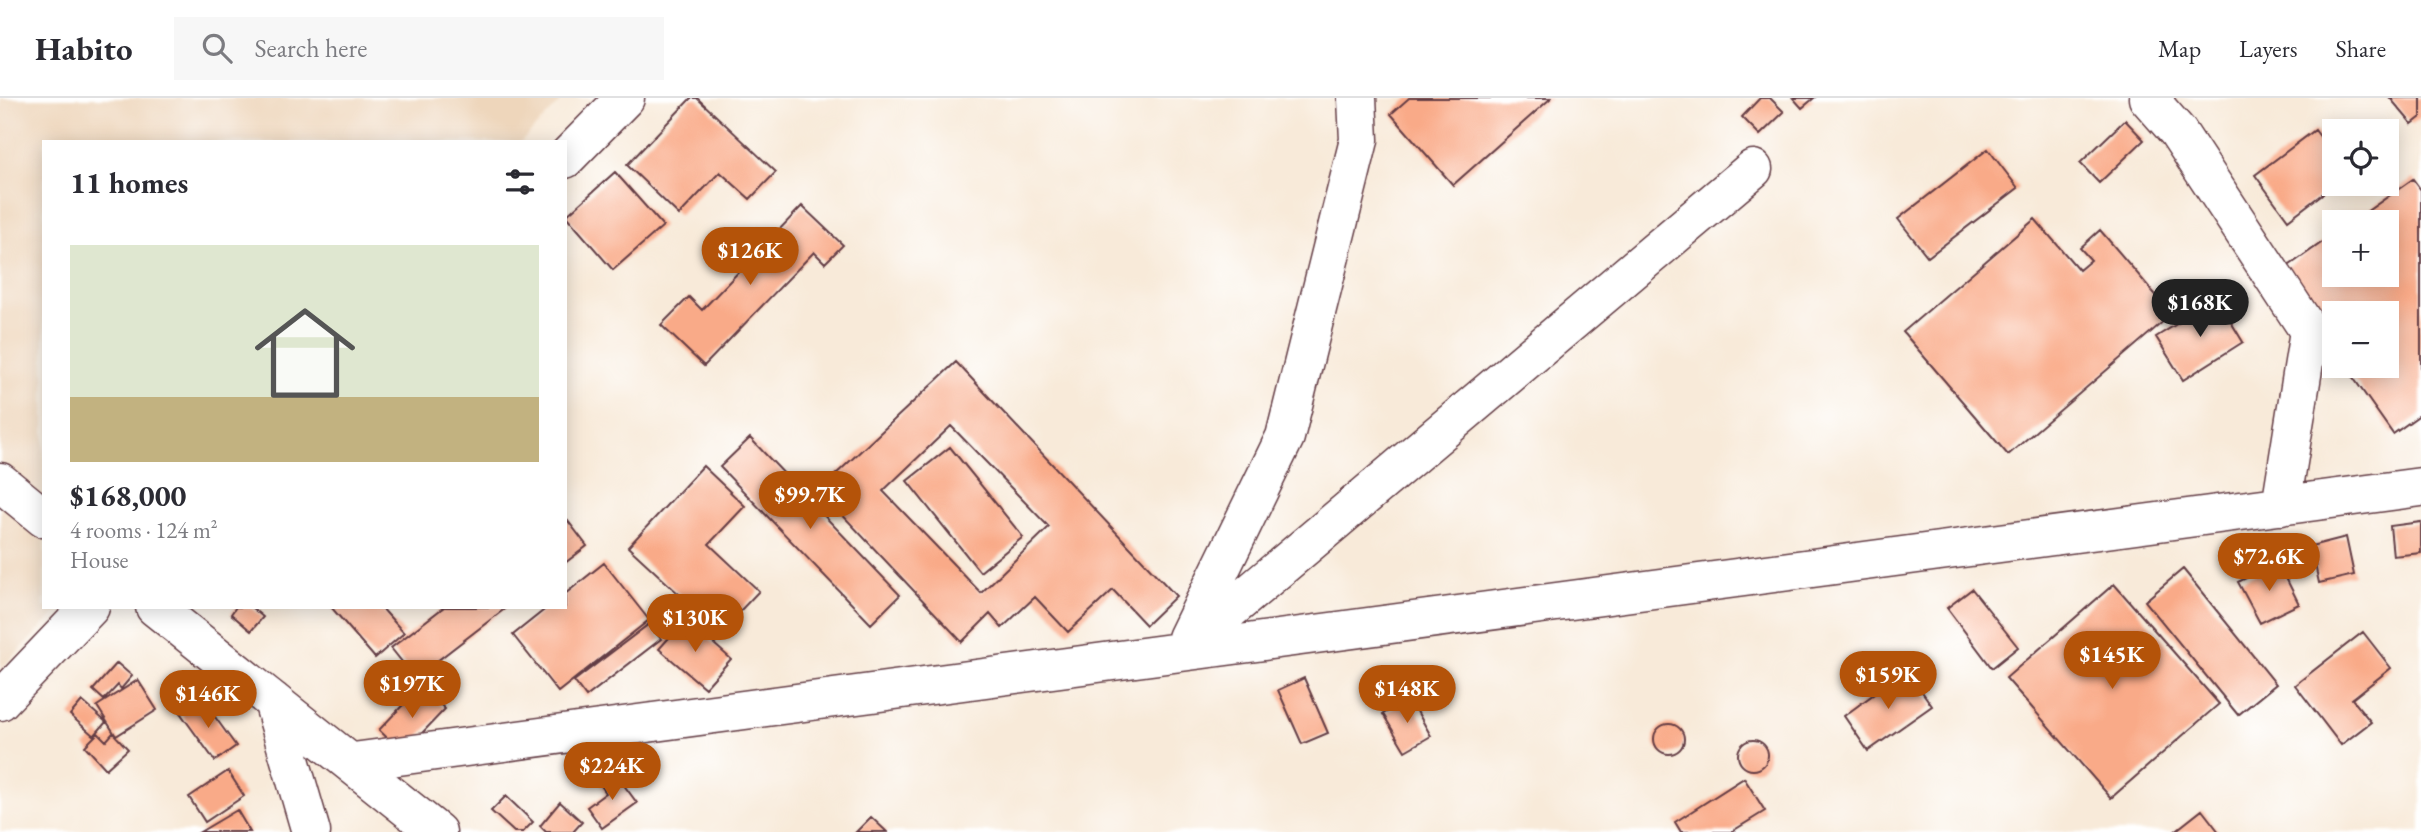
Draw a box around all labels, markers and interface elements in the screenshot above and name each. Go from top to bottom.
search box [174,17,664,80]
text: Habito [35,27,132,70]
icon: search [198,29,236,67]
text: Search here [254,31,367,65]
text: Map [2158,33,2201,64]
text: Layers [2239,33,2298,64]
text: Share [2336,33,2386,64]
map controls [2322,119,2399,378]
button: locate [2322,119,2399,196]
text: 11 homes [70,163,188,202]
icon: filters [501,163,539,201]
button: + [2322,210,2399,287]
pin: $126K [701,228,799,287]
text: $126K [718,235,782,265]
pin: $168K [2151,280,2249,339]
text: $168K [2168,287,2232,317]
icon: home [242,290,368,416]
button: − [2322,301,2399,378]
pin: $99.7K [753,472,867,531]
text: $168,000 [70,476,186,515]
text: $99.7K [775,479,845,509]
text: 4 rooms · 124 m² [70,515,218,545]
pin: $72.6K [2212,533,2326,593]
text: $72.6K [2234,541,2304,571]
text: House [70,545,129,575]
pin: $130K [646,594,744,654]
text: $130K [663,602,727,632]
pin: $145K [2063,632,2161,691]
text: $145K [2080,639,2144,669]
pin: $159K [1839,652,1937,711]
text: $159K [1856,659,1920,689]
pin: $197K [363,660,461,720]
pin: $148K [1358,666,1456,725]
text: $197K [380,668,444,698]
pin: $146K [159,670,257,730]
text: $148K [1375,673,1439,703]
text: $146K [176,678,240,708]
pin: $224K [563,742,661,802]
text: $224K [580,750,644,780]

